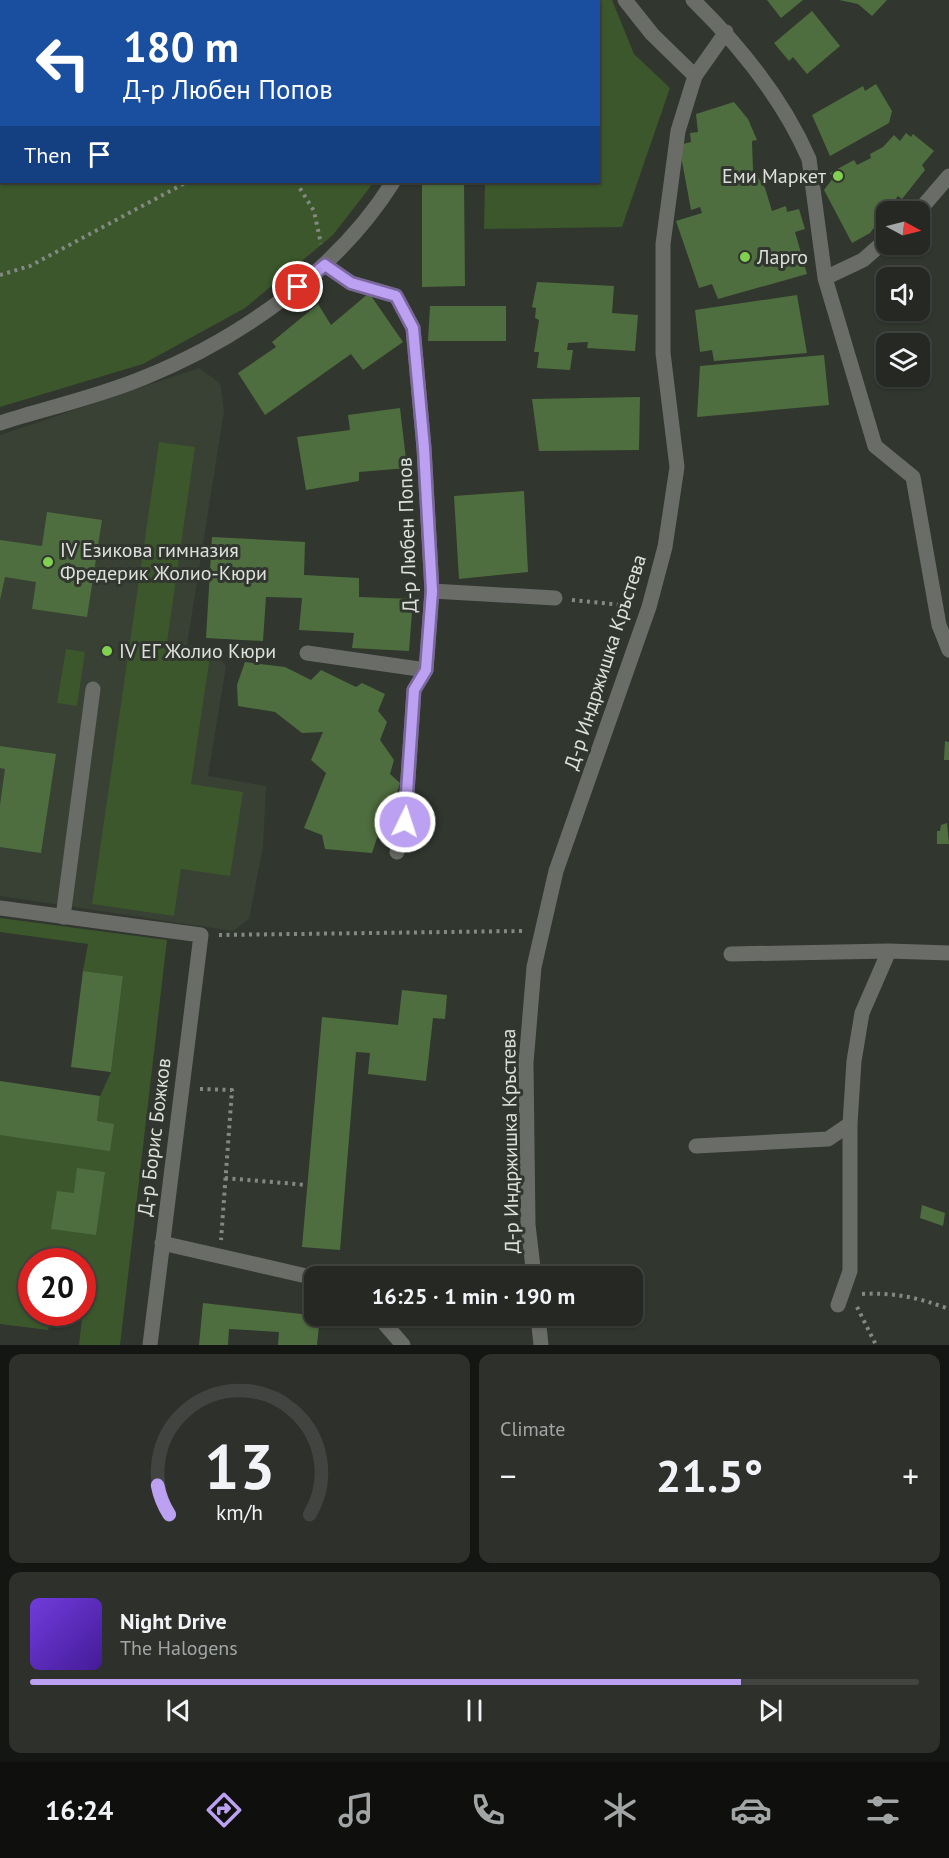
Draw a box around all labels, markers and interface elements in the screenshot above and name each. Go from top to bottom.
text: 180 m [123,19,239,74]
icon: left [24,24,102,102]
text: Д-р Любен Попов [123,72,333,106]
icon: arrive [83,138,116,171]
text: Then [24,141,71,169]
place label: Еми Маркет [722,163,826,189]
marker: Еми Маркет [831,169,845,183]
north arrow [876,201,930,255]
map controls [876,201,930,387]
place label: Ларго [756,244,808,270]
marker: Ларго [738,250,752,264]
pin [272,261,323,312]
button: sound [876,267,930,321]
icon: arrive [281,270,314,303]
button: layers [876,333,930,387]
street label: Д-р Любен Попов [391,457,423,613]
place label: IV Езикова гимназия Фредерик Жолио-Кюри [60,537,267,586]
street label: Д-р Индржишка Кръстева [558,551,652,773]
marker: IV Езикова гимназия Фредерик Жолио-Кюри [41,555,55,569]
place label: IV ЕГ Жолио Кюри [119,638,276,664]
marker: IV ЕГ Жолио Кюри [100,644,114,658]
position arrow [373,790,437,854]
street label: Д-р Индржишка Кръстева [495,1028,525,1254]
street label: Д-р Борис Божков [131,1056,177,1218]
speed limit sign: 20 [18,1248,96,1326]
text: 16:25 · 1 min · 190 m [372,1282,575,1310]
text: Climate [500,1416,566,1442]
text: 13 [204,1425,275,1506]
text: 21.5° [656,1446,763,1504]
text: − [500,1454,517,1497]
text: + [902,1454,919,1497]
text: km/h [216,1499,263,1527]
text: Night Drive [120,1607,227,1635]
text: The Halogens [120,1635,238,1661]
icon: previous [162,1694,195,1727]
icon: pause [458,1694,491,1727]
icon: next [754,1694,787,1727]
icon: directions [203,1789,245,1831]
icon: music [335,1789,377,1831]
icon: phone [467,1789,509,1831]
icon: climate [599,1789,641,1831]
icon: car [730,1789,772,1831]
icon: filters [862,1789,904,1831]
text: 16:24 [45,1793,113,1827]

